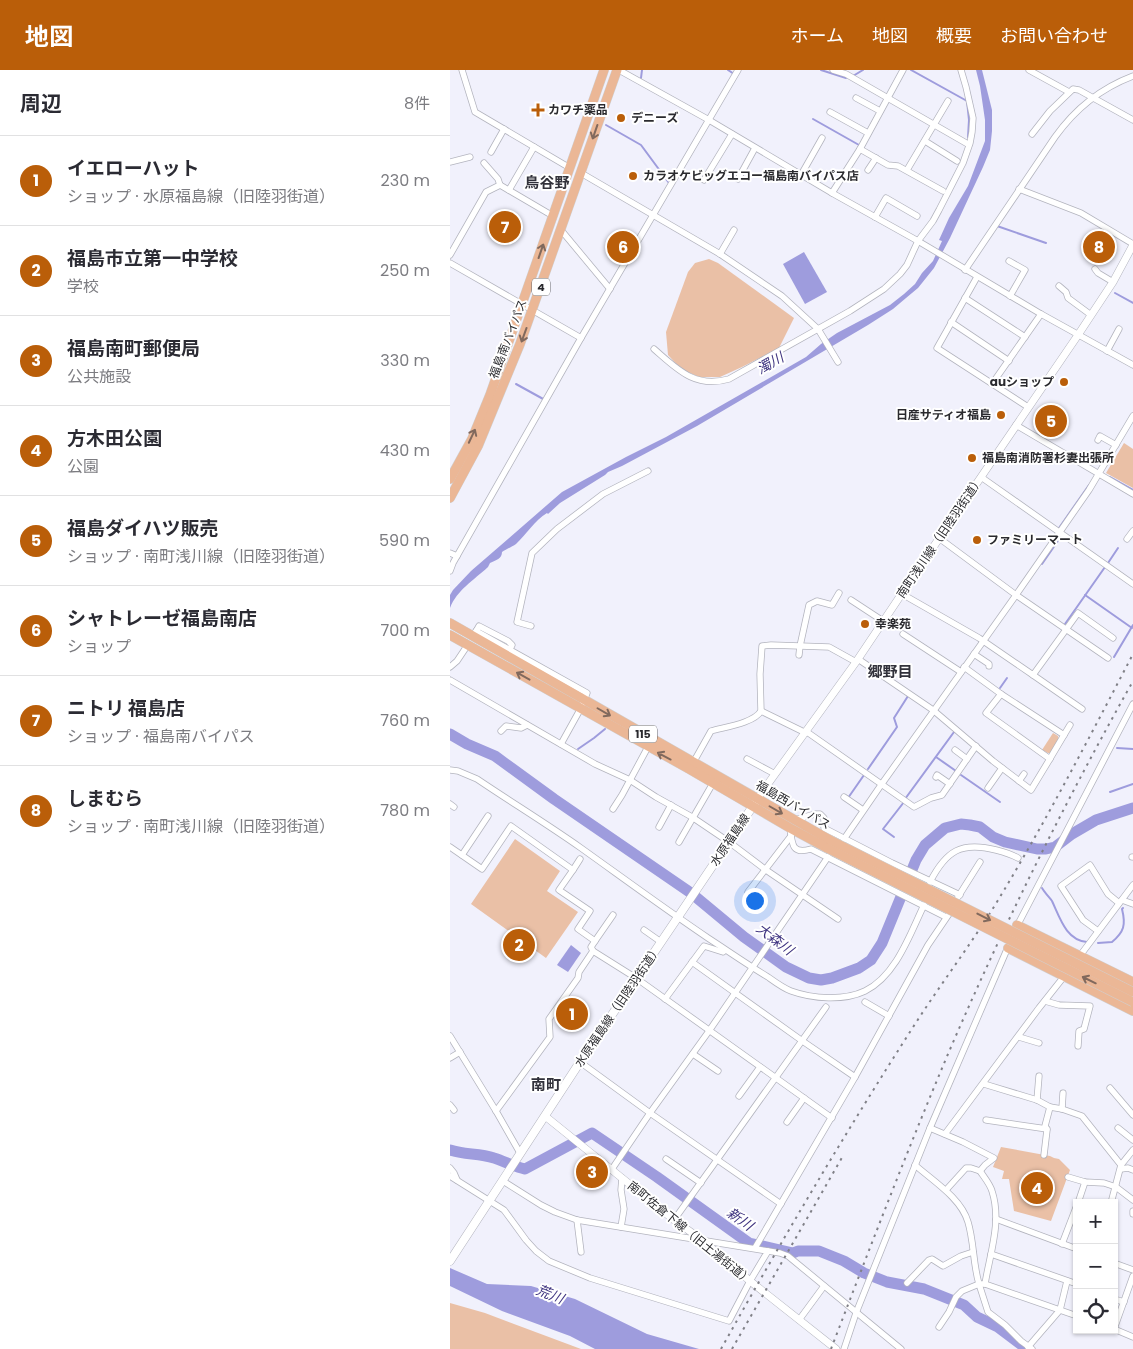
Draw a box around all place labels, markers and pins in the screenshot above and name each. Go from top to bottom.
place label: カワチ薬品 [548,101,608,118]
marker: カワチ薬品 [532,104,544,116]
place label: デニーズ [631,109,678,126]
marker: デニーズ [615,112,627,124]
place label: カラオケビッグエコー福島南バイパス店 [643,167,859,184]
marker: カラオケビッグエコー福島南バイパス店 [627,170,639,182]
pin: 7 [489,208,521,246]
pin: 6 [607,228,639,266]
pin: 8 [1083,228,1115,266]
place label: auショップ [990,373,1054,390]
marker: auショップ [1058,376,1070,388]
pin: 5 [1035,402,1067,440]
place label: 日産サティオ福島 [896,406,991,423]
marker: 日産サティオ福島 [995,409,1007,421]
place label: 福島南消防署杉妻出張所 [982,449,1114,466]
marker: 福島南消防署杉妻出張所 [966,452,978,464]
place label: ファミリーマート [987,531,1083,548]
marker: ファミリーマート [971,534,983,546]
place label: 幸楽苑 [875,615,911,632]
marker: 幸楽苑 [859,618,871,630]
pin: 2 [503,926,535,964]
pin: 1 [556,995,588,1033]
pin: 3 [576,1153,608,1191]
pin: 4 [1021,1169,1053,1207]

